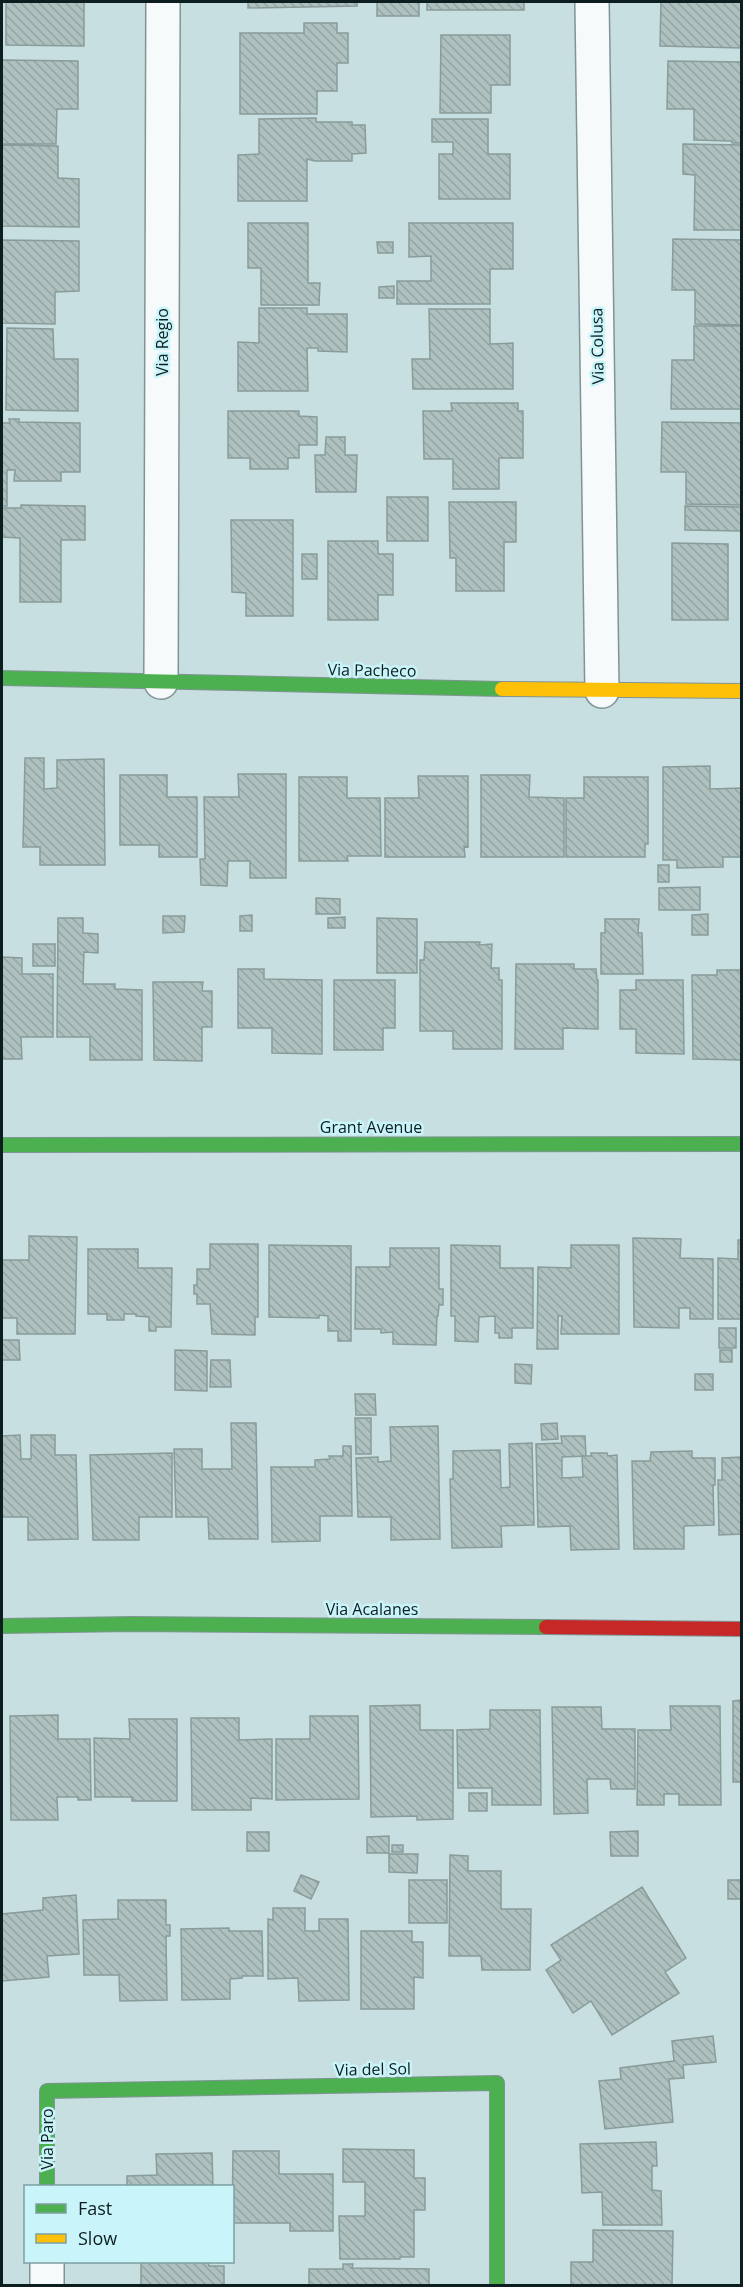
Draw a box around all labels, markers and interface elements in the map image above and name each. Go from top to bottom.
street label: Via Colusa [585,307,609,385]
street label: Via Regio [151,308,173,376]
street label: Via Pacheco [327,658,417,682]
street label: Grant Avenue [320,1116,422,1138]
street label: Via Acalanes [326,1598,418,1620]
street label: Via del Sol [335,2057,411,2081]
street label: Via Paro [36,2108,58,2170]
legend [24,2185,234,2263]
text: Fast [78,2196,112,2220]
text: Slow [78,2226,117,2250]

